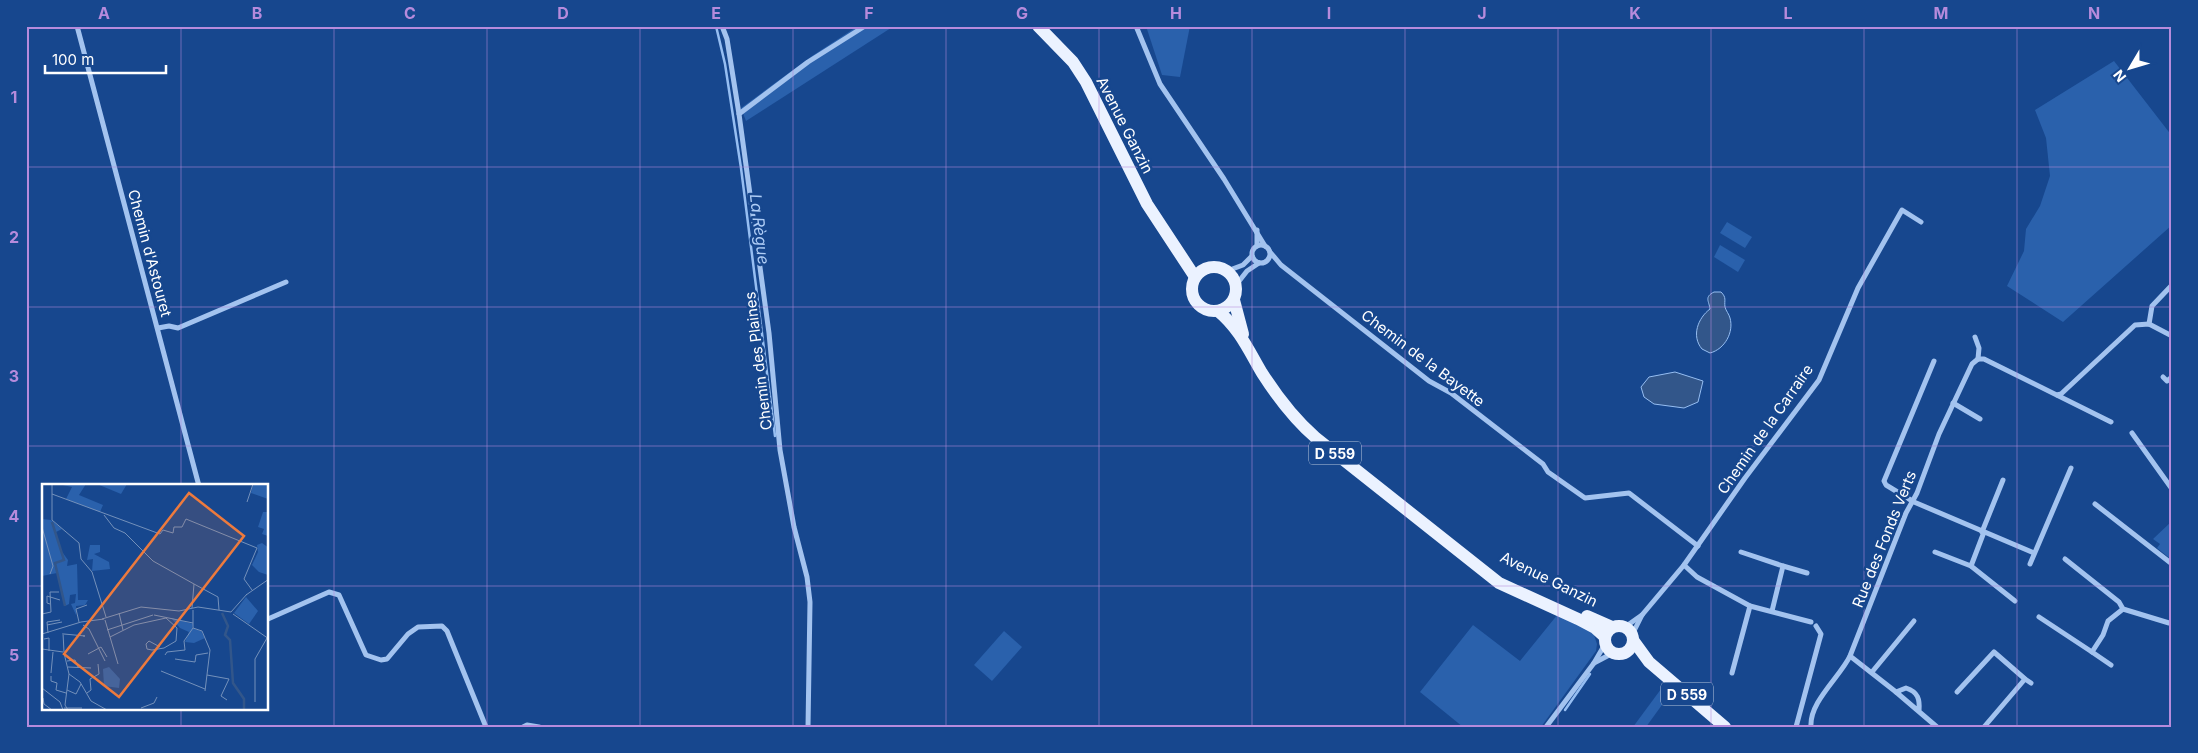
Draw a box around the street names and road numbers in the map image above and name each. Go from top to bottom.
street label: Avenue Ganzin [1092,73,1158,177]
street label: Chemin d'Astouret [124,187,176,319]
street label: Chemin des Plaines [740,291,776,431]
street label: Chemin de la Bayette [1357,305,1489,411]
street label: Chemin de la Carraire [1713,360,1817,498]
road number: D 559 [1309,442,1361,464]
street label: Rue des Fonds Verts [1848,468,1920,610]
street label: Avenue Ganzin [1497,547,1601,611]
road number: D 559 [1661,682,1713,706]

